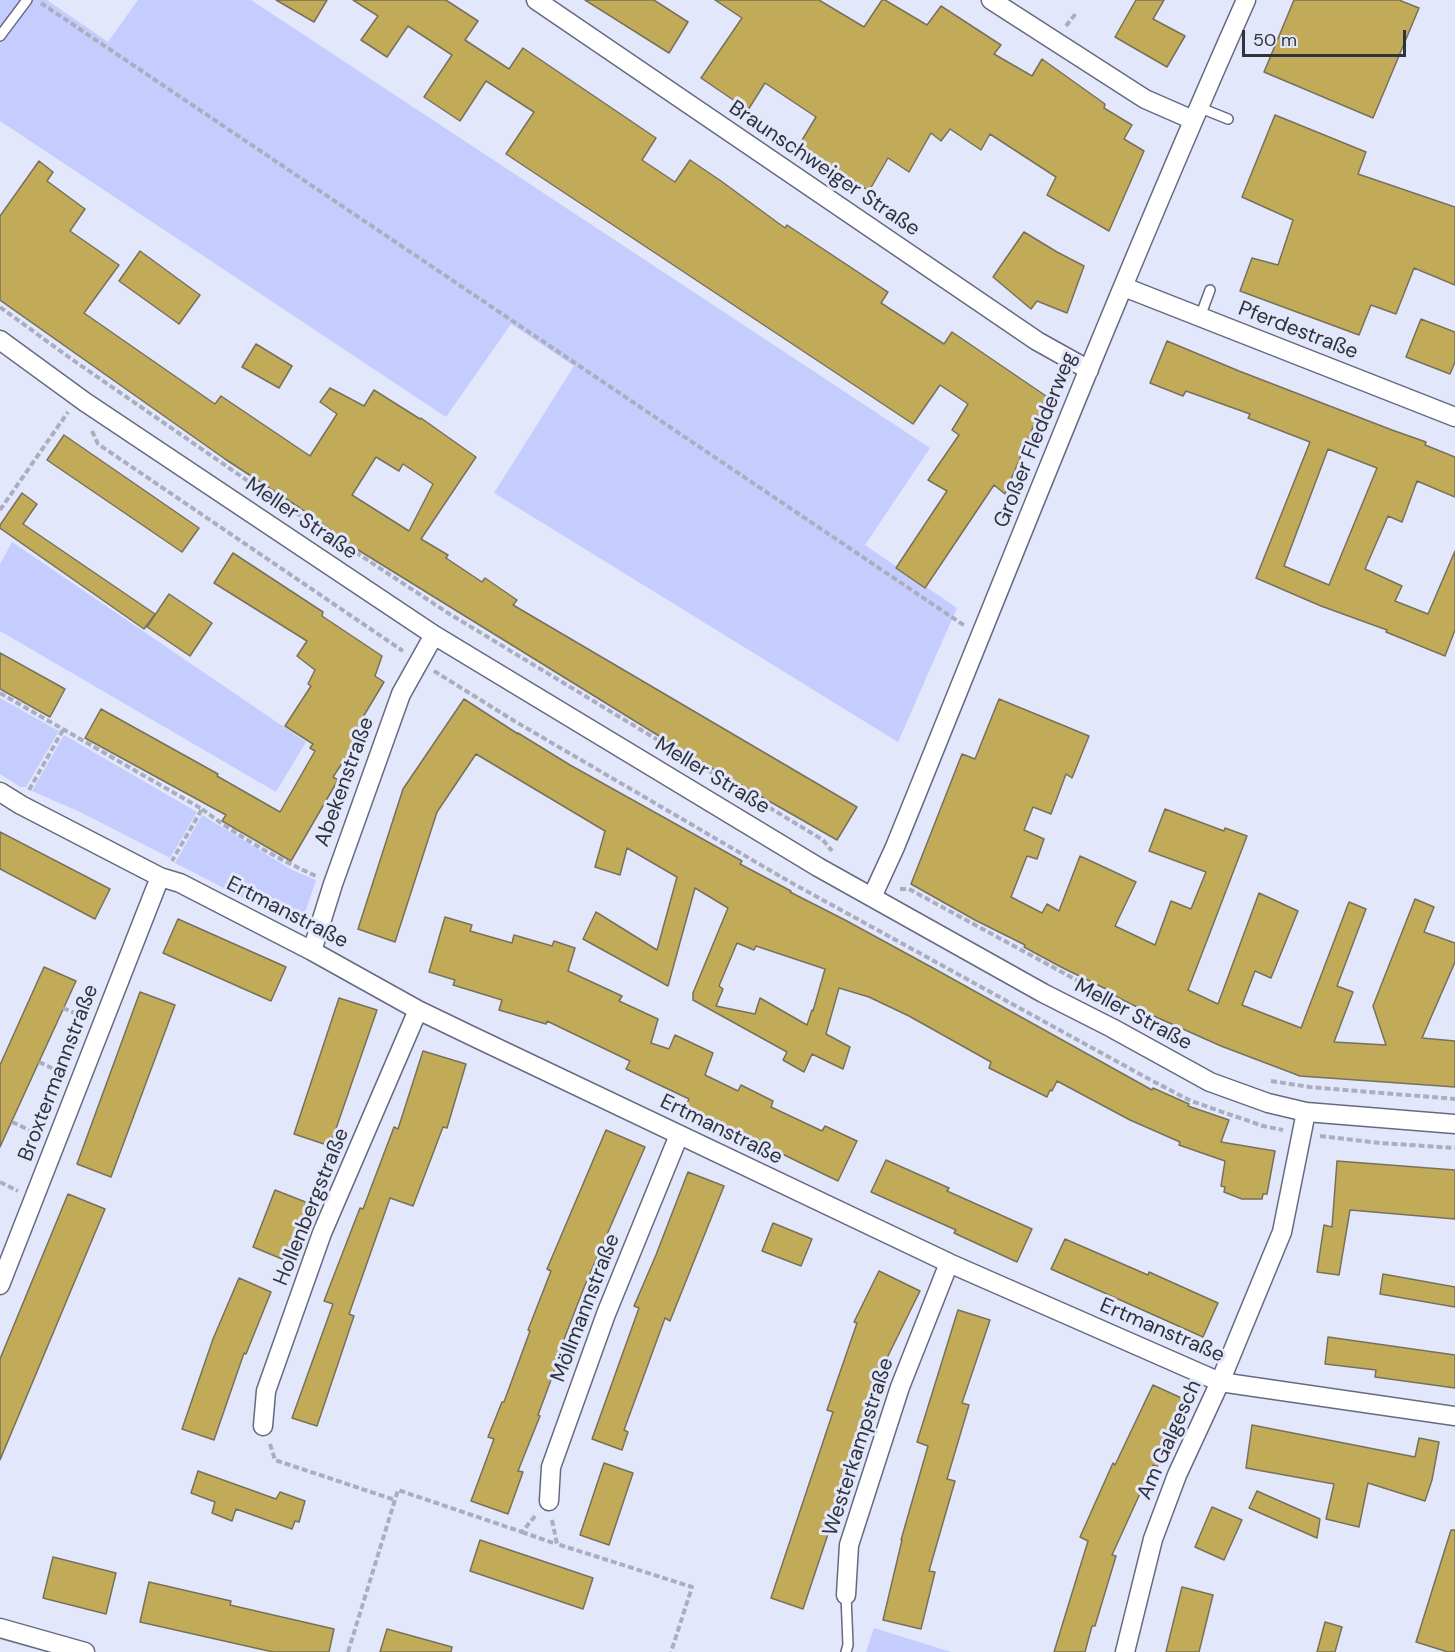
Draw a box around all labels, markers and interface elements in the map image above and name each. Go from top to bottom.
scale bar [1245,18,1408,56]
text: 50 m [1253,28,1297,52]
street label: Braunschweiger Straße [724,96,924,242]
street label: Pferdestraße [1235,297,1361,365]
street label: Großer Fledderweg [989,348,1083,532]
street label: Meller Straße [240,472,362,566]
street label: Abekenstraße [310,714,380,850]
street label: Meller Straße [650,732,774,820]
street label: Ertmanstraße [222,872,352,954]
street label: Meller Straße [1070,974,1196,1056]
street label: Broxtermannstraße [14,981,104,1165]
street label: Ertmanstraße [656,1090,786,1170]
street label: Hollenbergstraße [269,1125,355,1289]
street label: Möllmannstraße [546,1230,626,1386]
street label: Ertmanstraße [1096,1293,1228,1369]
street label: Westerkampstraße [818,1355,900,1539]
street label: Am Galgesch [1132,1376,1208,1504]

